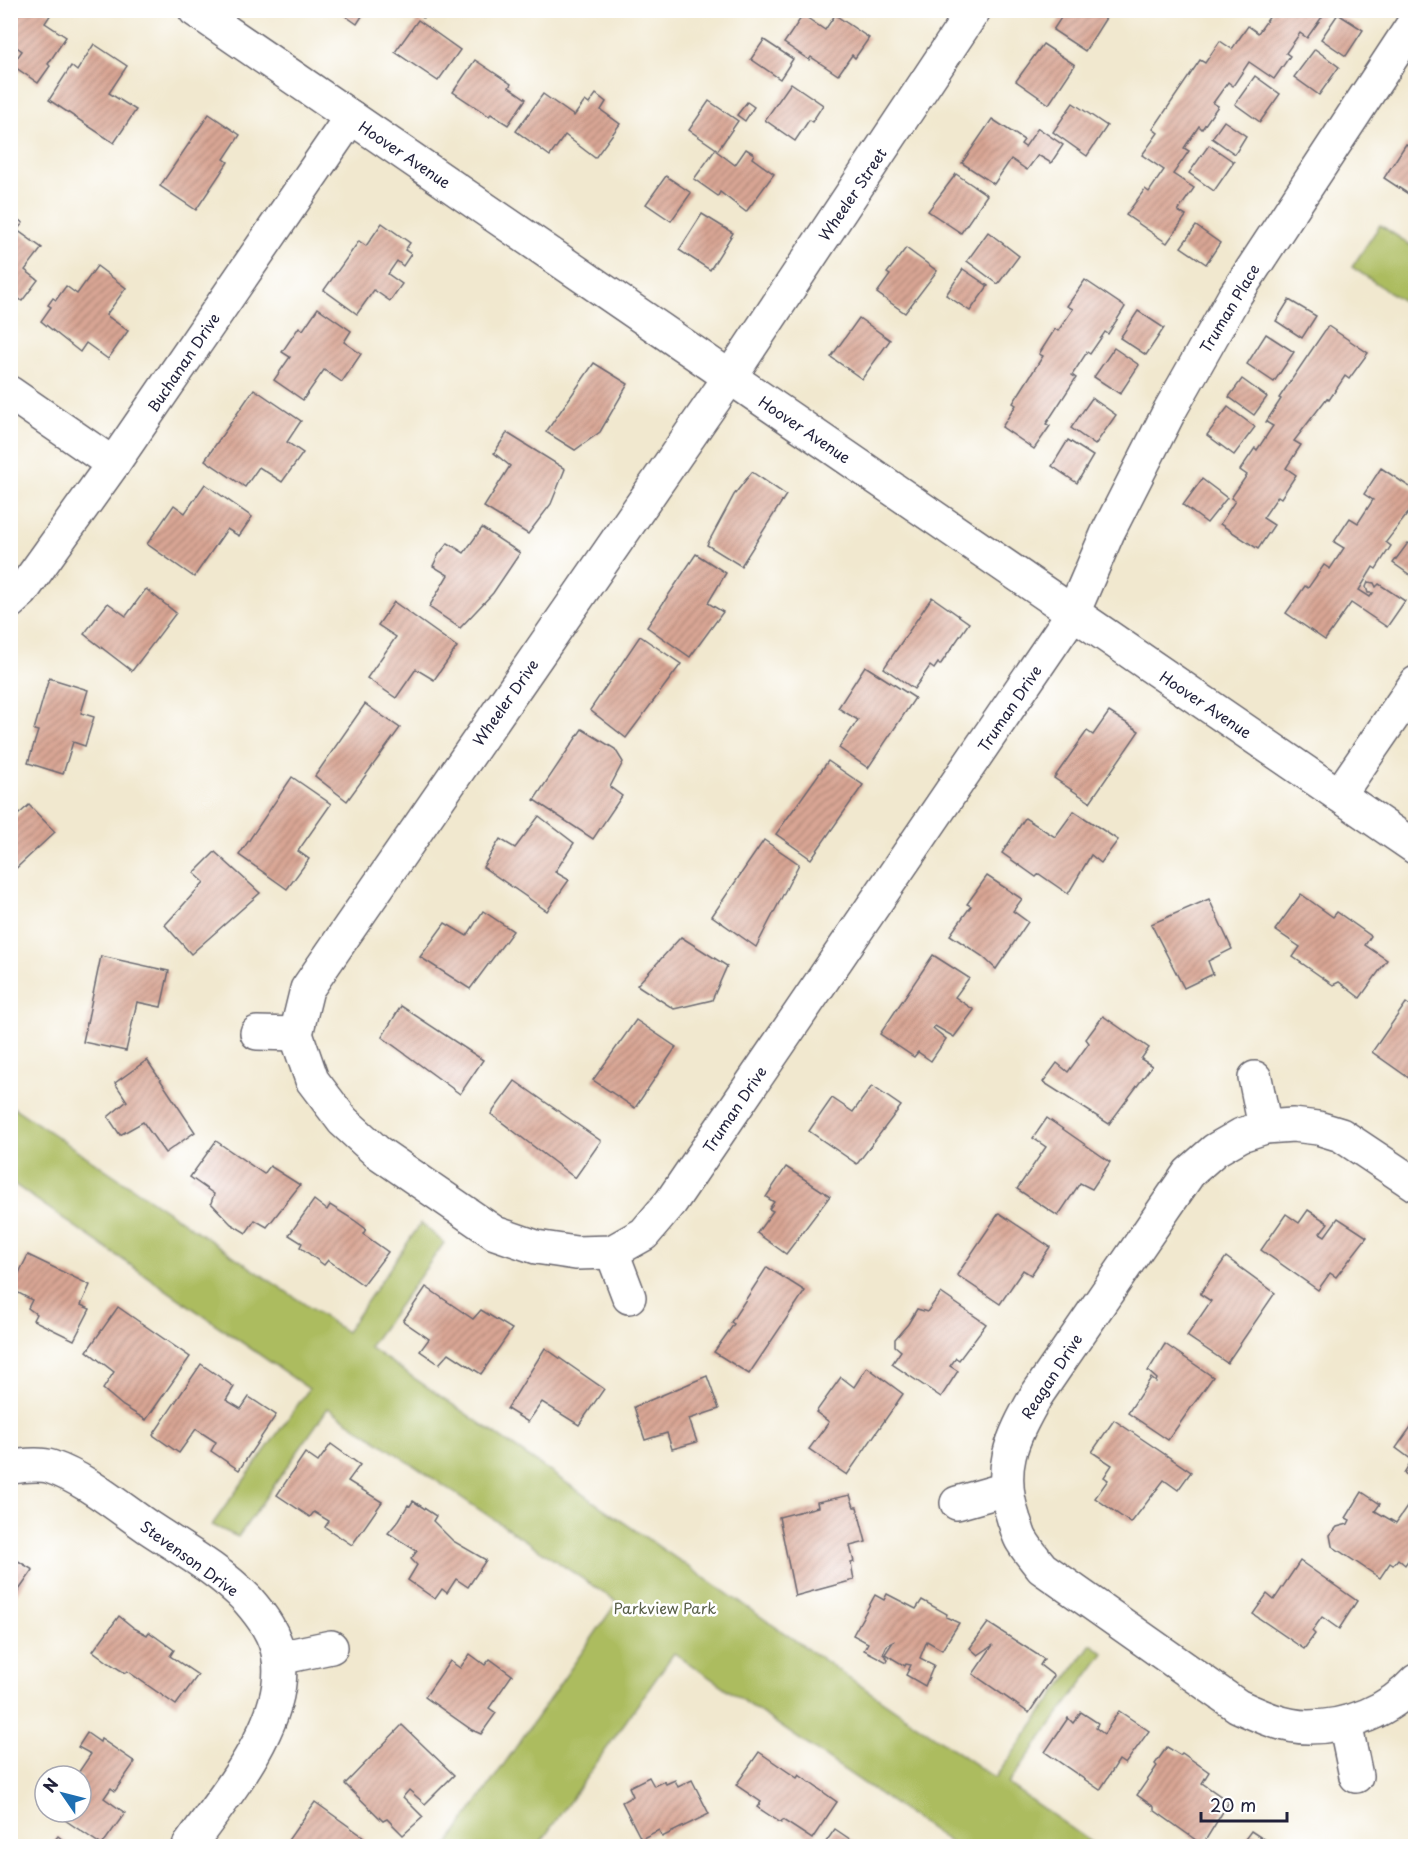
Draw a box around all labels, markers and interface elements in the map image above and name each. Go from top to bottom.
street label: Hoover Avenue [354,115,456,193]
street label: Wheeler Street [812,143,892,245]
street label: Truman Place [1193,259,1265,357]
street label: Buchanan Drive [141,308,225,416]
street label: Hoover Avenue [754,390,856,468]
street label: Wheeler Drive [466,654,544,750]
street label: Truman Drive [971,660,1047,756]
street label: Hoover Avenue [1155,665,1257,743]
street label: Truman Drive [696,1061,772,1157]
street label: Reagan Drive [1015,1329,1087,1423]
street label: Stevenson Drive [136,1514,244,1602]
park label: Parkview Park [614,1596,716,1619]
north arrow [33,1764,93,1824]
text: N [36,1773,63,1797]
scale bar [1201,1785,1286,1823]
text: 20 m [1210,1791,1256,1818]

